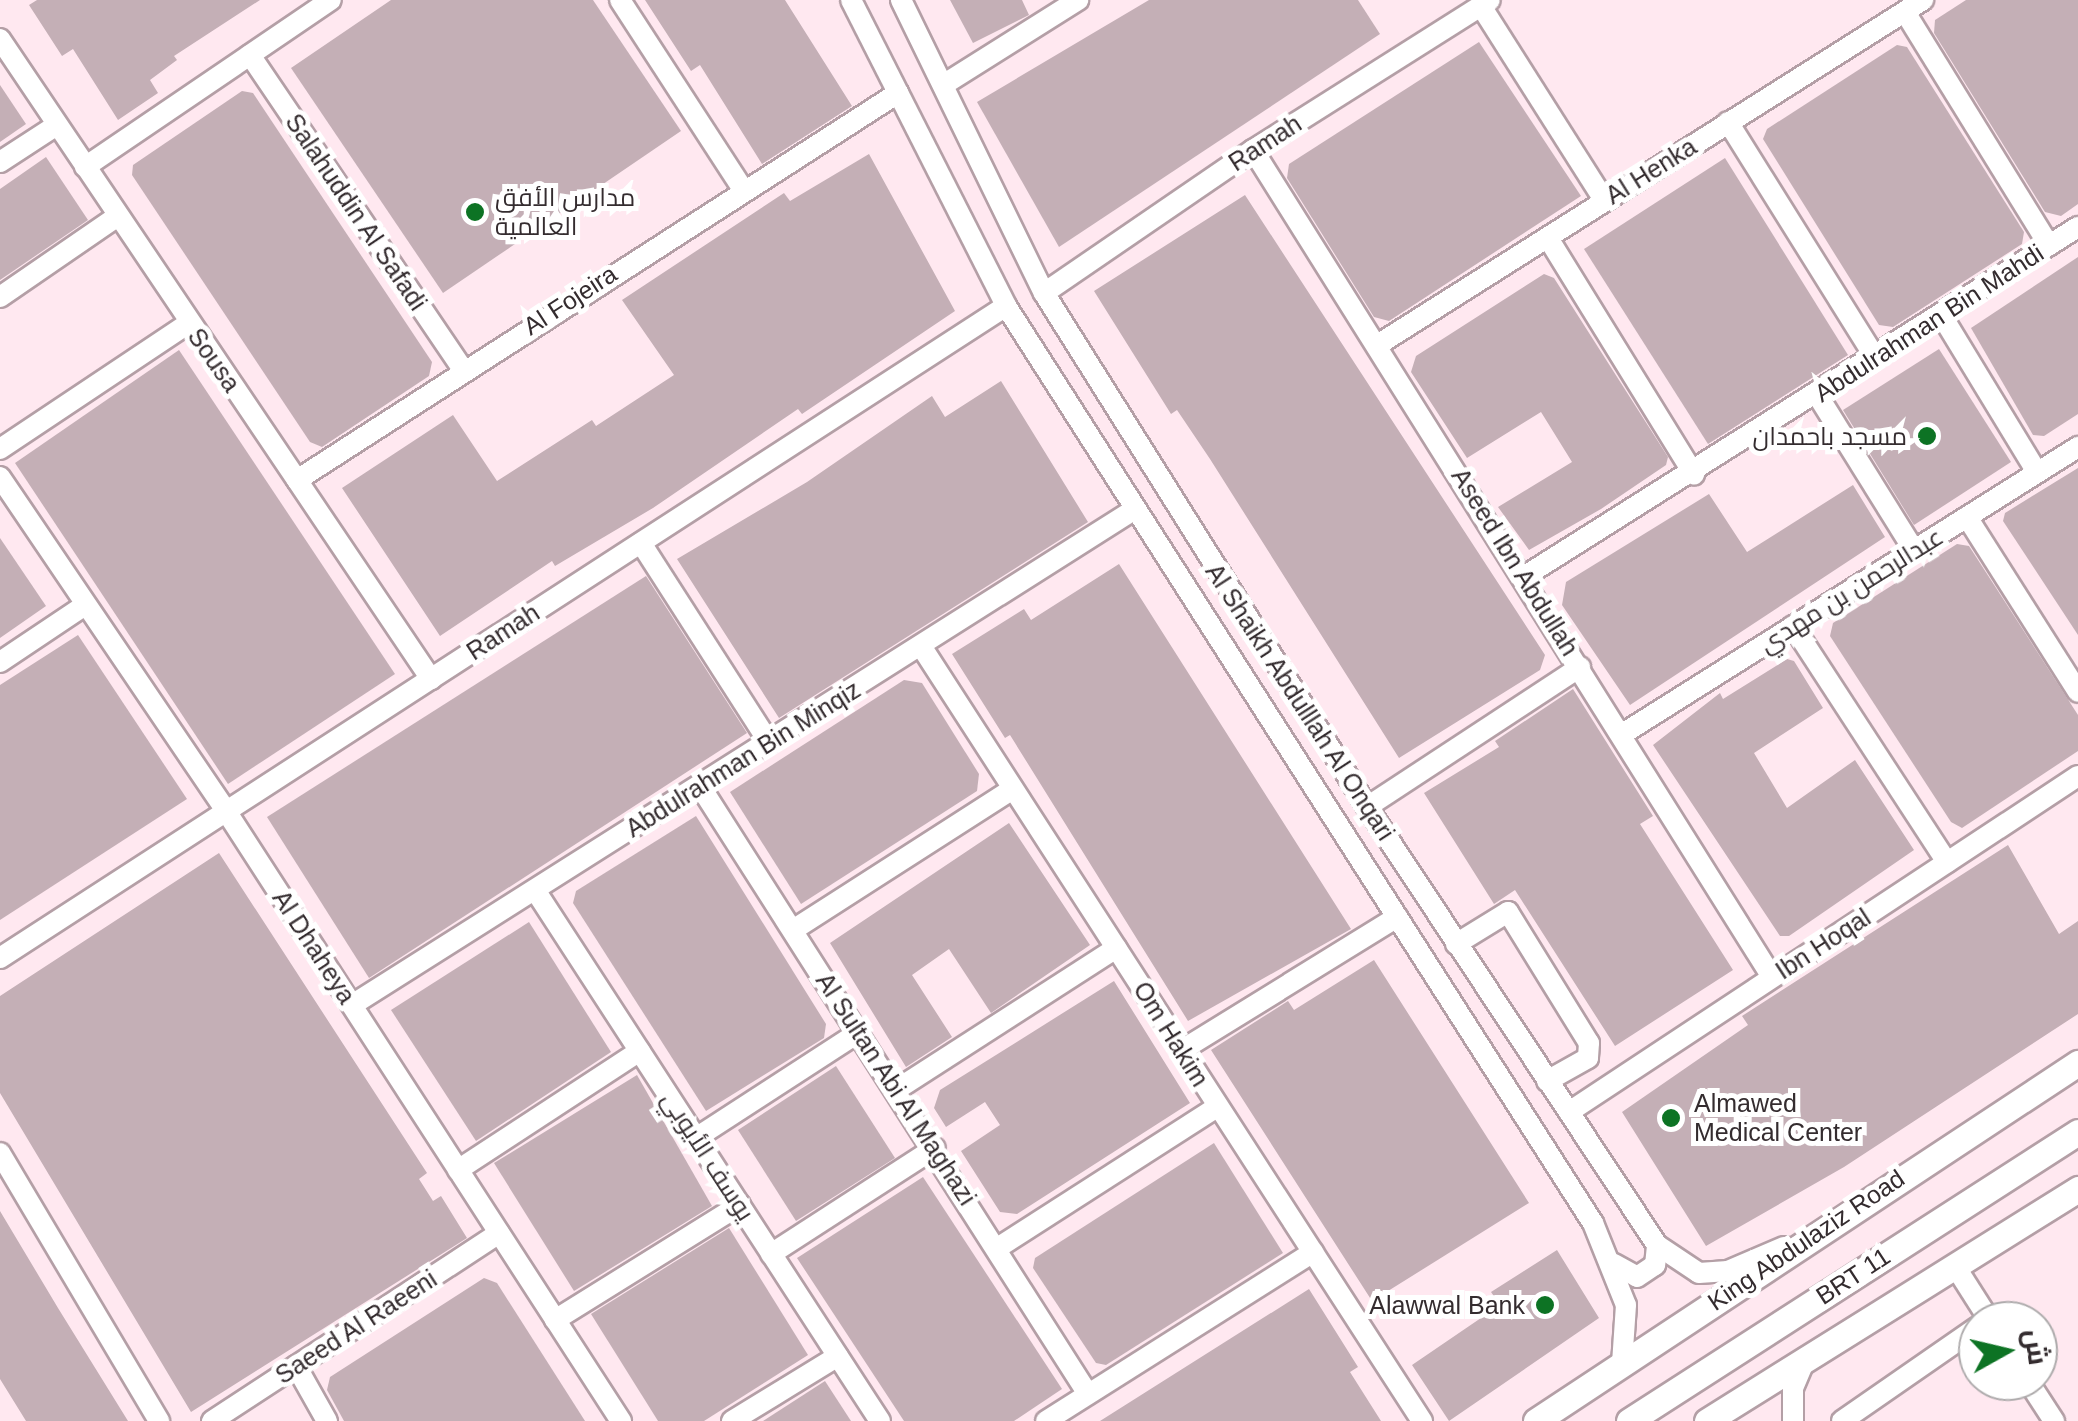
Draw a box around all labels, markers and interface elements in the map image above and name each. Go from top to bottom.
street label: Salahuddin Al Safadi [279,107,433,317]
street label: Ramah [1223,108,1307,178]
street label: Al Henka [1600,131,1702,211]
place label: مدارس الأفق العالمية [495,183,635,242]
marker: مدارس الأفق العالمية [464,201,486,223]
street label: Abdulrahman Bin Mahdi [1809,238,2049,408]
street label: Al Fojeira [518,259,622,341]
street label: Sousa [181,322,247,398]
place label: مسجد باحمدان [1753,421,1907,451]
marker: مسجد باحمدان [1916,425,1938,447]
street label: Aseed Ibn Abdullah [1445,462,1585,662]
street label: عبدالرحمن بن مهدي [1753,521,1949,659]
street label: Al Shaikh Abdulllah Al Onqari [1198,557,1402,847]
street label: Ramah [461,597,545,667]
street label: Abdulrahman Bin Minqiz [620,674,866,844]
street label: Al Dhaheya [266,885,362,1009]
street label: Ibn Hoqal [1770,902,1876,986]
street label: Al Sultan Abi Al Maghazi [809,966,983,1212]
street label: Om Hakim [1127,976,1215,1092]
street label: يوسف الأيوبي [655,1086,761,1226]
place label: Almawed Medical Center [1694,1089,1862,1148]
marker: Almawed Medical Center [1658,1105,1684,1131]
street label: King Abdulaziz Road [1701,1163,1911,1317]
street label: BRT 11 [1810,1241,1896,1311]
street label: Saeed Al Raeeni [269,1263,443,1391]
place label: Alawwal Bank [1369,1290,1525,1320]
marker: Alawwal Bank [1534,1294,1556,1316]
north arrow [1958,1301,2058,1401]
text: ش [2018,1327,2054,1367]

